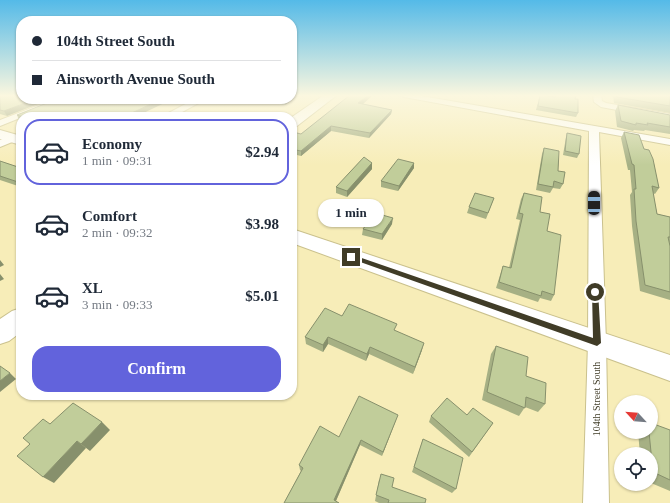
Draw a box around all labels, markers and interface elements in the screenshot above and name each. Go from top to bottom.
text: 104th Street South [56,33,175,49]
text: Ainsworth Avenue South [56,71,215,87]
icon: car [34,134,70,170]
text: Economy [82,136,142,152]
text: $2.94 [245,144,279,160]
text: 1 min · 09:31 [82,153,152,168]
car [588,191,600,215]
callout: 1 min [318,199,384,227]
text: 1 min [335,205,367,220]
icon: car [34,206,70,242]
text: Comfort [82,208,137,224]
text: $3.98 [245,216,279,232]
text: 2 min · 09:32 [82,225,152,240]
route end [342,248,360,266]
icon: car [34,278,70,314]
text: XL [82,280,103,296]
route start [586,283,604,301]
text: $5.01 [245,288,279,304]
text: 3 min · 09:33 [82,297,152,312]
button: Confirm [32,346,281,392]
street label: 104th Street South [591,362,602,436]
north arrow [614,395,658,439]
map controls [614,395,658,491]
button: locate [614,447,658,491]

